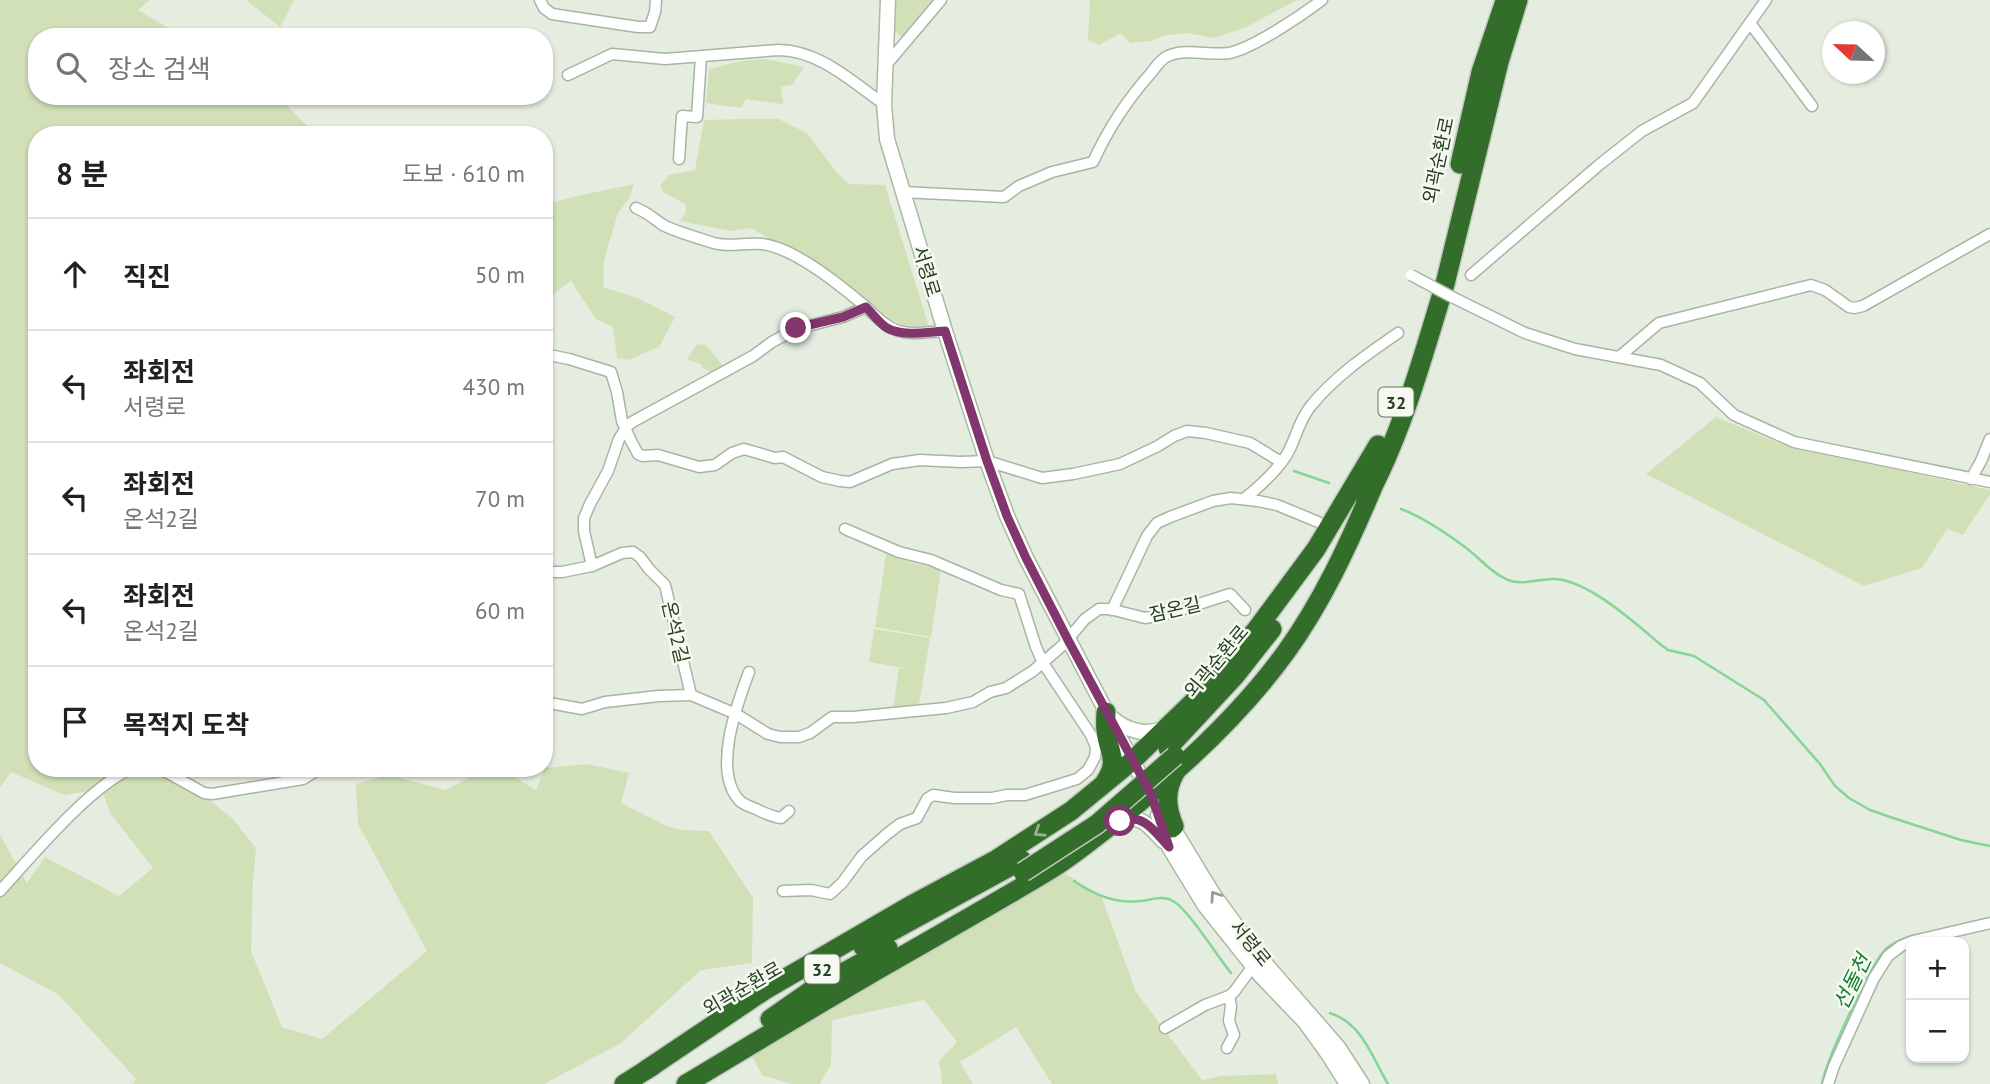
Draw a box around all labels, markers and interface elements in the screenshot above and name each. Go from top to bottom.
north arrow [1822,21,1885,84]
search box [28,28,553,105]
icon: search [52,48,90,86]
text: 장소 검색 [108,52,211,85]
street label: 외곽순환로 [1417,115,1459,205]
text: 8 분 [56,154,108,193]
text: 도보 · 610 m [402,159,525,188]
street label: 서령로 [908,242,946,300]
icon: ahead [56,255,94,293]
text: 직진 [123,260,171,293]
text: 50 m [475,260,525,289]
route end [780,312,811,343]
text: 좌회전 [123,355,195,388]
icon: left [56,367,94,405]
text: 430 m [463,372,525,401]
road number: 32 [1378,388,1414,416]
text: 서령로 [123,392,186,421]
text: 좌회전 [123,467,195,500]
icon: left [56,479,94,517]
text: 70 m [475,484,525,513]
text: 온석2길 [123,504,199,533]
text: 좌회전 [123,579,195,612]
icon: left [56,591,94,629]
street label: 잠온길 [1147,591,1203,627]
text: 60 m [475,596,525,625]
street label: 온석2길 [657,599,695,665]
text: 온석2길 [123,616,199,645]
street label: 외곽순환로 [1179,620,1253,702]
icon: arrive [56,703,94,741]
text: 목적지 도착 [123,708,249,741]
route start [1104,805,1135,836]
one-way arrow [1034,824,1047,837]
one-way arrow [1210,890,1223,903]
street label: 서령로 [1225,915,1277,971]
map controls [1906,937,1969,1063]
button: + [1906,937,1969,1000]
water label: 선돌천 [1827,948,1878,1014]
road number: 32 [804,954,840,984]
street label: 외곽순환로 [698,956,786,1020]
button: − [1906,1000,1969,1063]

